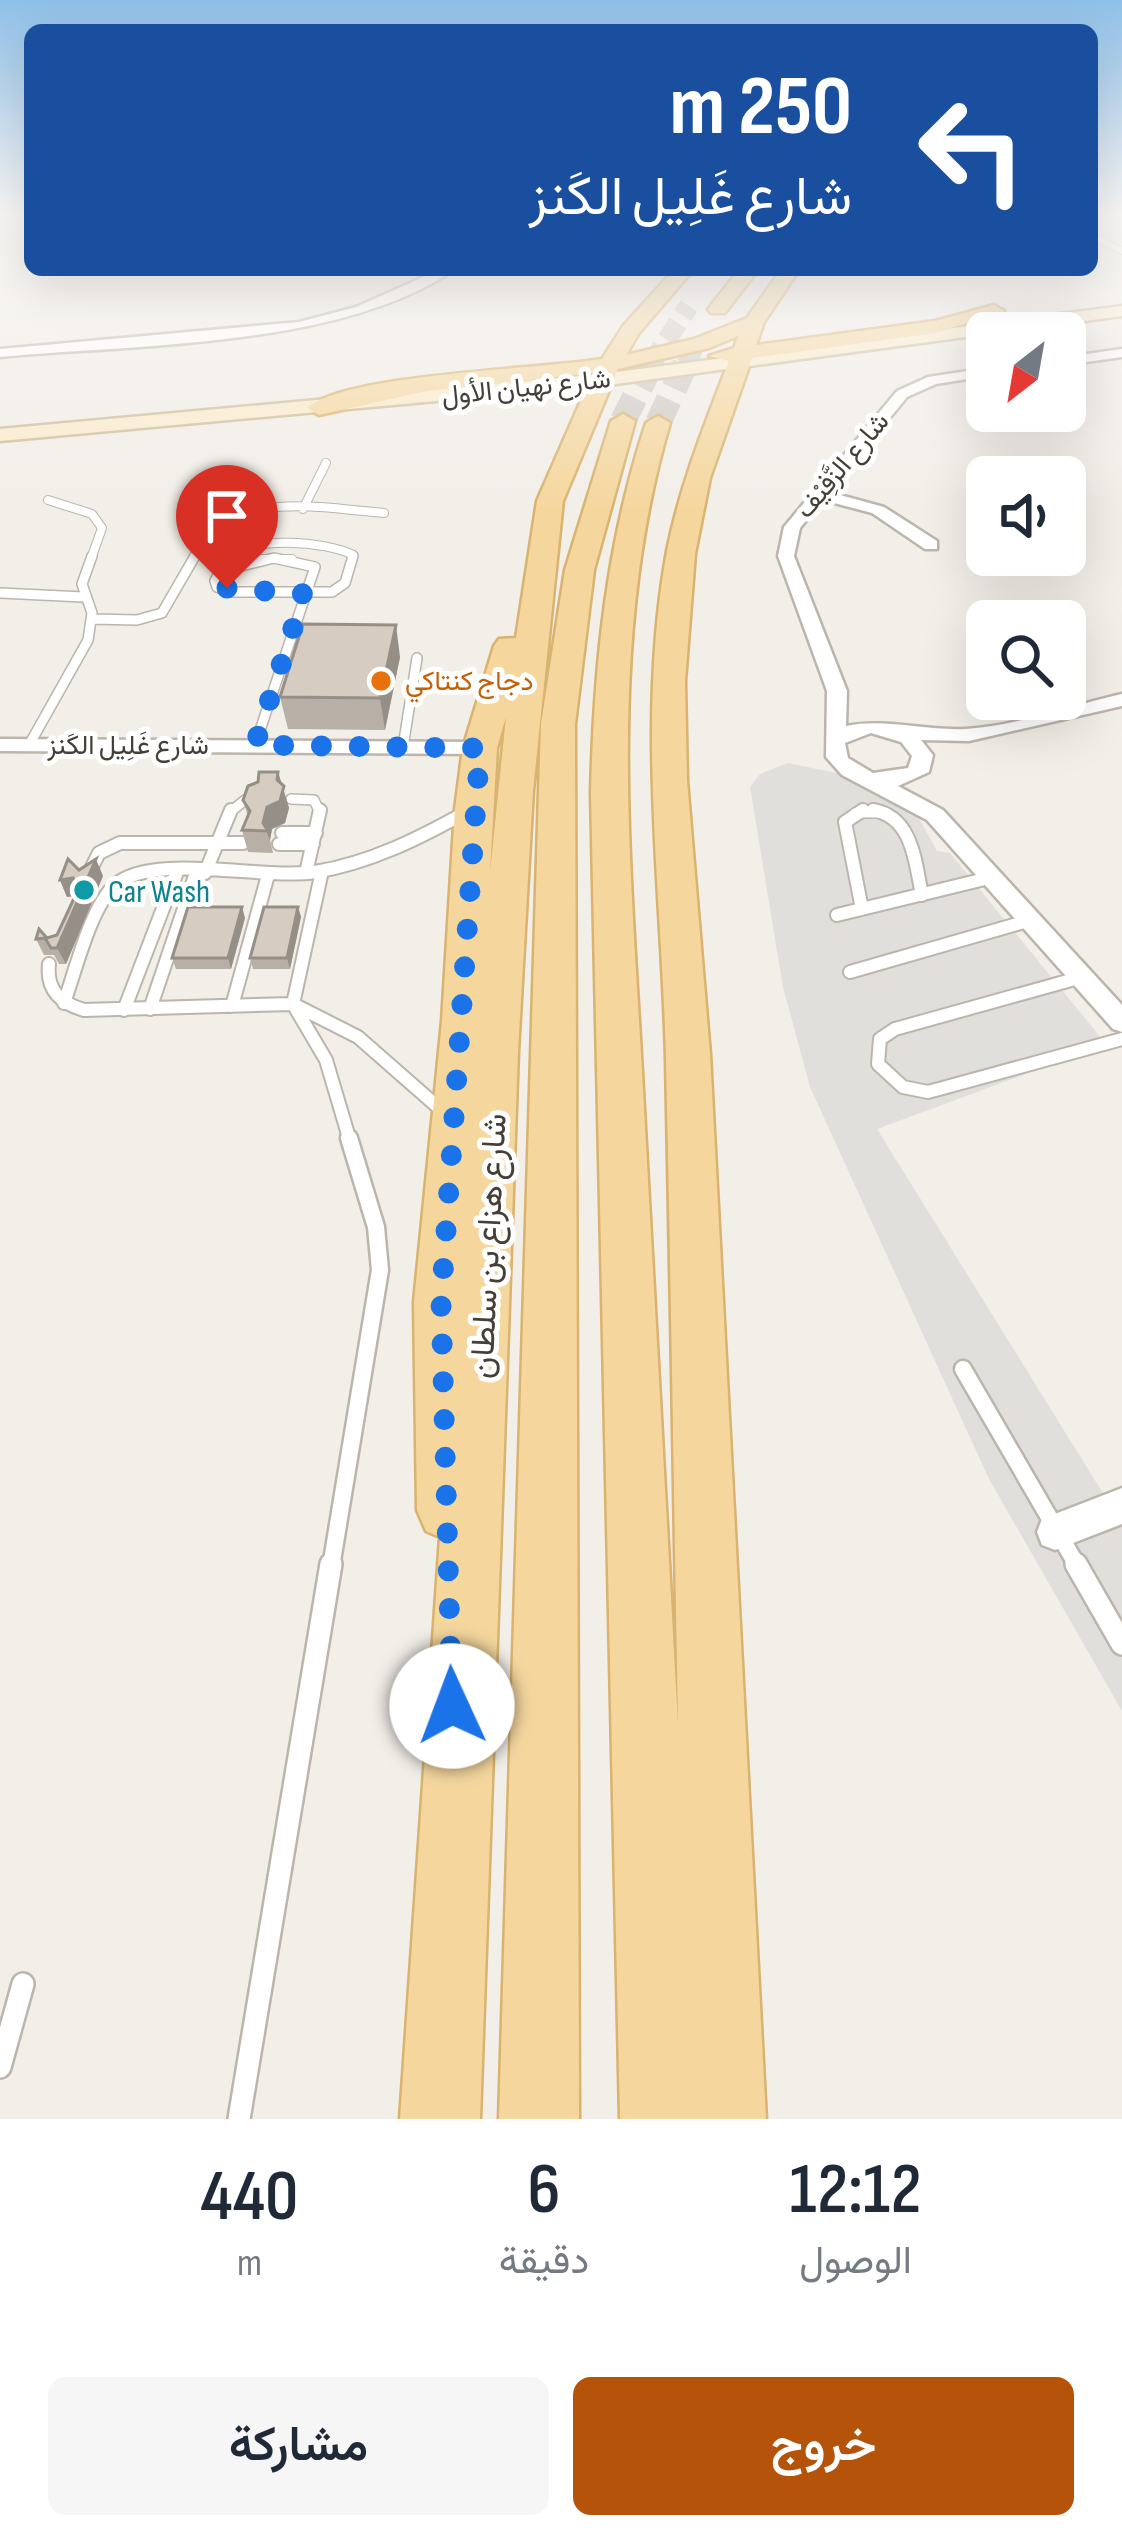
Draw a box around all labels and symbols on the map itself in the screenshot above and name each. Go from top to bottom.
north arrow [966,312,1086,432]
street label: شارع نهيان الأول [440,362,612,414]
street label: شارع الزَّفِيْف [789,406,897,526]
pin [176,465,278,588]
place label: دجاج كنتاكي [405,666,533,703]
marker: دجاج كنتاكي [368,668,394,694]
street label: شارع غَلِيل الكَنز [46,730,209,763]
place label: Car Wash [108,872,210,912]
marker: Car Wash [71,877,97,903]
street label: شارع هزاع بن سلطان [462,1113,517,1380]
position arrow [389,1643,515,1769]

